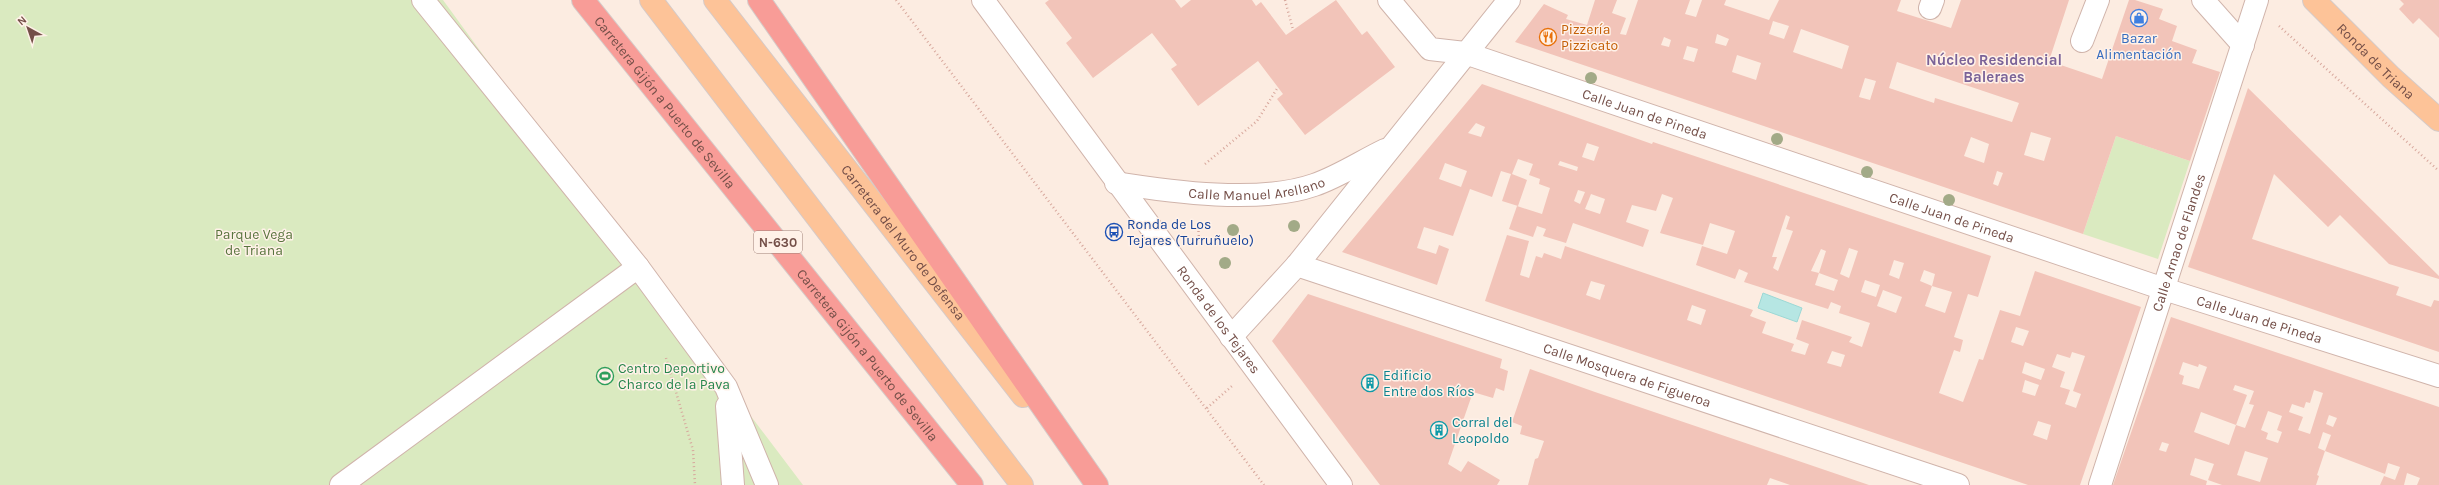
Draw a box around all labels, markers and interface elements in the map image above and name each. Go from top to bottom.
north arrow [8,8,48,48]
shop icon: Bazar Alimentación [2129,8,2149,28]
street label: Carretera Gijón a Puerto de Sevilla [591,12,739,192]
text: N [15,13,29,28]
street label: Ronda de Triana [2333,19,2418,103]
place label: Pizzería Pizzicato [1561,21,1618,54]
restaurant icon: Pizzería Pizzicato [1538,27,1558,47]
place label: Bazar Alimentación [2096,30,2182,63]
district label: Núcleo Residencial Baleraes [1926,51,2062,86]
street label: Calle Juan de Pineda [1580,85,1710,143]
street label: Carretera del Muro de Defensa [838,161,969,323]
street label: Calle Arnao de Flandes [2148,171,2209,314]
street label: Calle Manuel Arellano [1188,173,1327,204]
street label: Calle Juan de Pineda [1887,188,2017,246]
place label: Ronda de Los Tejares (Turruñuelo) [1127,216,1254,249]
bus stop icon: Ronda de Los Tejares (Turruñuelo) [1104,222,1124,242]
park label: Parque Vega de Triana [215,226,293,259]
road number: N-630 [754,231,802,253]
street label: Ronda de los Tejares [1173,262,1264,377]
street label: Carretera Gijón a Puerto de Sevilla [793,265,942,445]
street label: Calle Juan de Pineda [2195,291,2324,347]
street label: Calle Mosquera de Figueroa [1541,339,1713,411]
place label: Centro Deportivo Charco de la Pava [618,360,730,393]
sports icon: Centro Deportivo Charco de la Pava [595,366,615,386]
place label: Edificio Entre dos Ríos [1383,367,1475,400]
building icon: Edificio Entre dos Ríos [1360,373,1380,393]
place label: Corral del Leopoldo [1452,414,1513,447]
building icon: Corral del Leopoldo [1429,420,1449,440]

